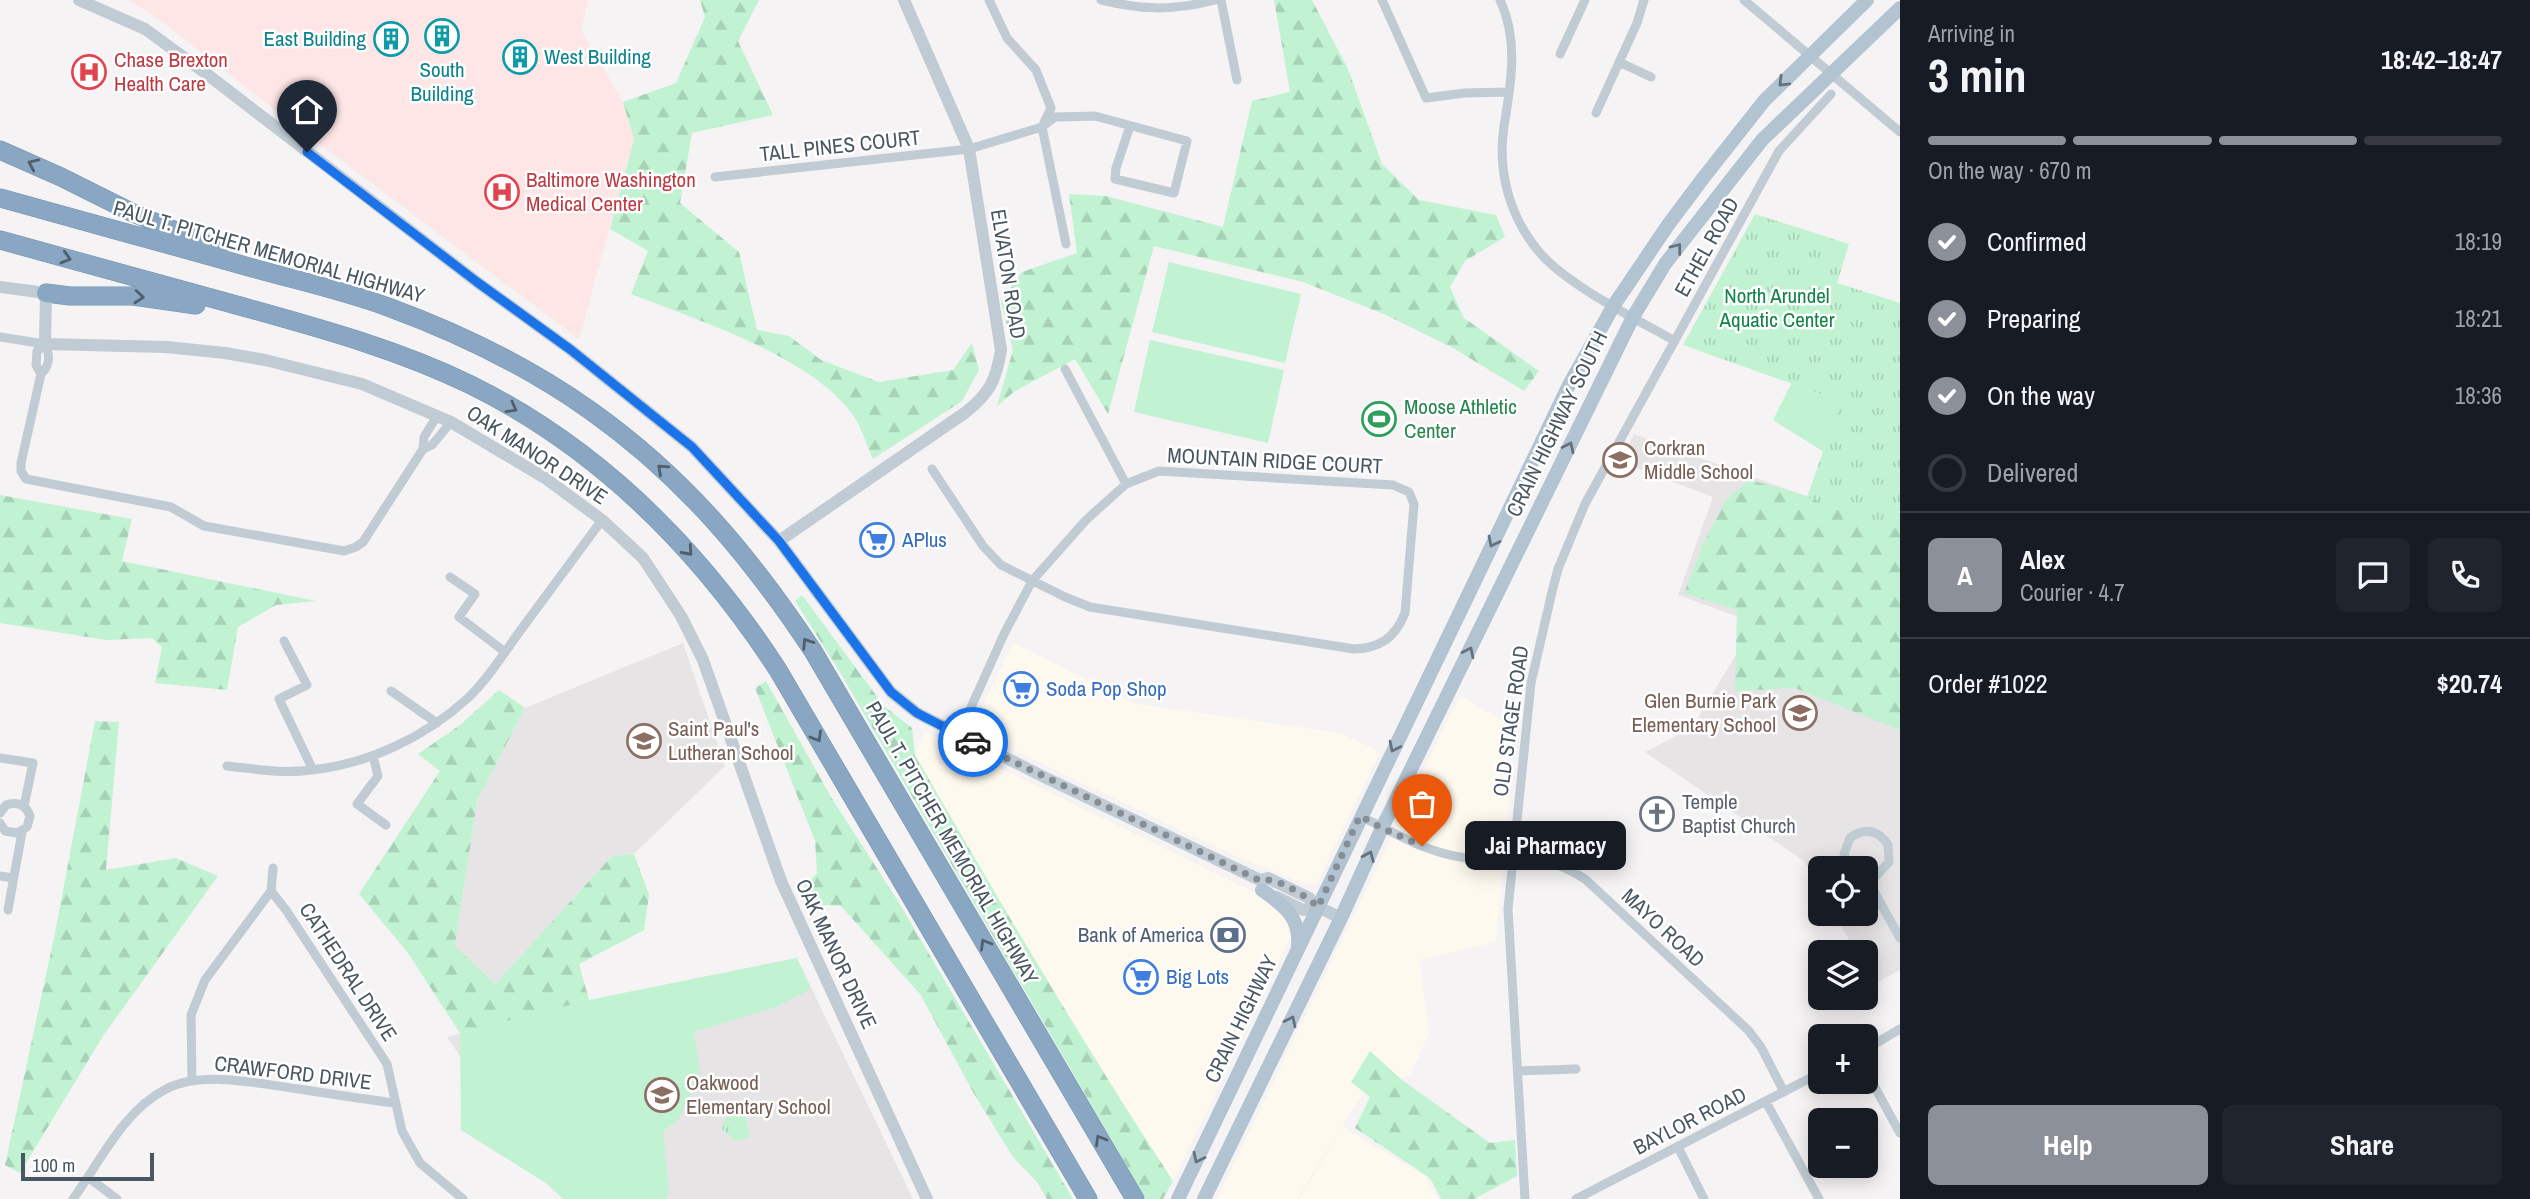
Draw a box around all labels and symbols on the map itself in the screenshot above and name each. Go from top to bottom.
building icon: South Building [423,17,461,55]
building icon: East Building [372,20,410,58]
place label: East Building [264,24,366,53]
building icon: West Building [501,38,539,76]
place label: West Building [544,42,651,71]
place label: Chase Brexton Health Care [114,45,228,98]
hospital icon: Chase Brexton Health Care [70,53,108,91]
place label: South Building [410,55,474,108]
one-way arrow [1779,74,1792,87]
pin [277,80,337,152]
street label: TALL PINES COURT [758,123,922,168]
one-way arrow [28,158,40,172]
place label: Baltimore Washington Medical Center [526,165,696,218]
hospital icon: Baltimore Washington Medical Center [483,173,521,211]
street label: ETHEL ROAD [1667,192,1746,302]
street label: PAUL T. PITCHER MEMORIAL HIGHWAY [110,193,429,310]
street label: ELVATON ROAD [984,207,1033,341]
one-way arrow [1669,243,1681,256]
one-way arrow [60,250,72,264]
park label: North Arundel Aquatic Center [1719,281,1835,334]
one-way arrow [133,289,144,304]
street label: CRAIN HIGHWAY SOUTH [1499,326,1614,522]
place label: Moose Athletic Center [1404,392,1517,445]
street label: OAK MANOR DRIVE [461,398,613,511]
one-way arrow [505,400,517,413]
sports icon: Moose Athletic Center [1360,400,1398,438]
place label: Corkran Middle School [1644,433,1753,486]
street label: MOUNTAIN RIDGE COURT [1167,440,1384,481]
school or university icon: Corkran Middle School [1601,441,1639,479]
one-way arrow [1560,442,1574,454]
one-way arrow [657,465,670,477]
supermarket icon: APlus [858,521,896,559]
place label: APlus [901,525,947,554]
one-way arrow [1487,535,1501,547]
one-way arrow [680,543,692,556]
one-way arrow [803,637,816,650]
street label: OLD STAGE ROAD [1486,644,1535,798]
one-way arrow [1460,647,1474,659]
supermarket icon: Soda Pop Shop [1002,670,1040,708]
place label: Soda Pop Shop [1046,674,1167,703]
place label: Glen Burnie Park Elementary School [1631,686,1776,739]
school or university icon: Glen Burnie Park Elementary School [1781,694,1819,732]
street label: PAUL T. PITCHER MEMORIAL HIGHWAY [859,696,1046,990]
courier [938,707,1008,777]
place label: Saint Paul's Lutheran School [668,714,793,767]
school or university icon: Saint Paul's Lutheran School [625,722,663,760]
one-way arrow [809,730,822,743]
one-way arrow [1388,740,1402,752]
pin [1392,774,1452,846]
place label: Temple Baptist Church [1682,787,1796,840]
church icon: Temple Baptist Church [1638,795,1676,833]
callout: Jai Pharmacy [1464,822,1625,870]
one-way arrow [1361,851,1375,863]
street label: OAK MANOR DRIVE [789,874,884,1034]
street label: MAYO ROAD [1615,882,1711,974]
street label: CATHEDRAL DRIVE [293,897,404,1047]
bank icon: Bank of America [1209,916,1247,954]
place label: Bank of America [1078,920,1204,949]
one-way arrow [980,939,993,951]
street label: CRAIN HIGHWAY [1197,950,1284,1087]
supermarket icon: Big Lots [1122,958,1160,996]
place label: Big Lots [1166,962,1229,991]
one-way arrow [1283,1016,1297,1028]
street label: CRAWFORD DRIVE [213,1048,373,1097]
place label: Oakwood Elementary School [686,1068,831,1121]
school or university icon: Oakwood Elementary School [643,1076,681,1114]
street label: BAYLOR ROAD [1628,1080,1751,1161]
one-way arrow [1096,1135,1109,1148]
scale bar [21,1150,154,1182]
one-way arrow [1192,1151,1206,1163]

